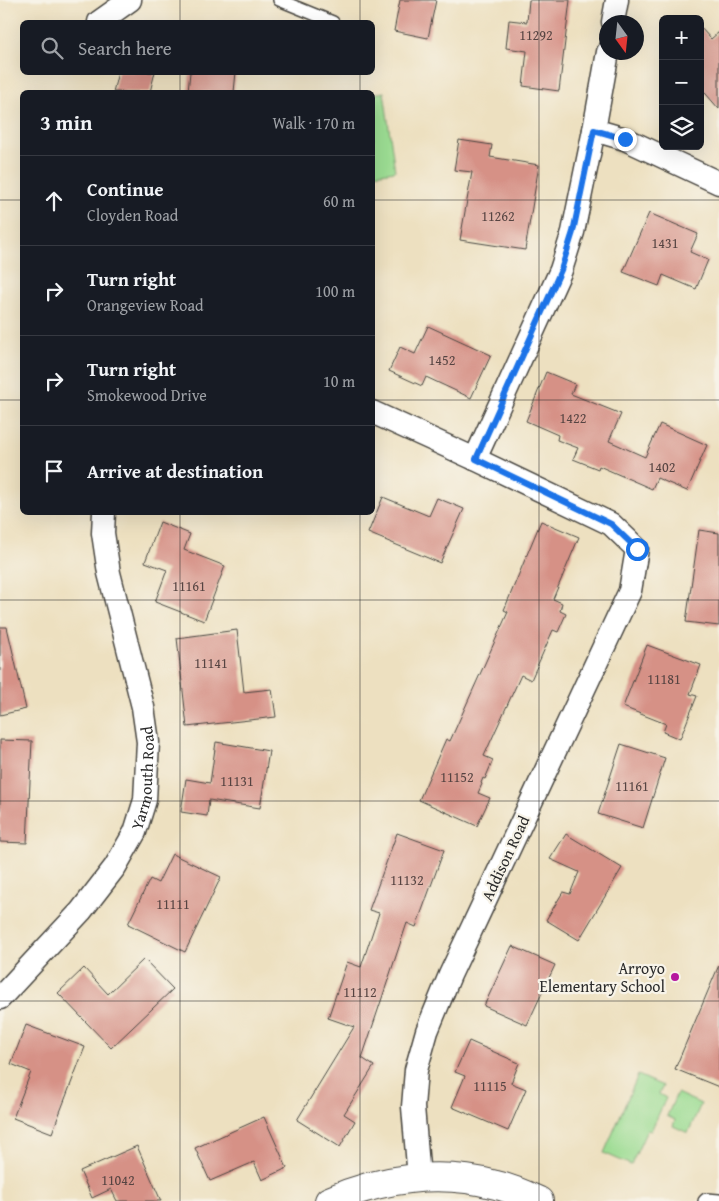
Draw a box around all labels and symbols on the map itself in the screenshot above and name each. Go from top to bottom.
north arrow [599,15,644,60]
house number: 11292 [519,25,553,45]
route end [614,128,637,151]
house number: 11262 [481,206,515,226]
house number: 1431 [652,233,678,253]
house number: 1452 [429,350,455,370]
house number: 1422 [560,408,586,428]
house number: 1402 [649,457,675,477]
route start [626,538,649,561]
house number: 11161 [172,576,206,596]
house number: 11141 [194,653,228,673]
house number: 11181 [647,669,681,689]
street label: Yarmouth Road [124,724,160,833]
house number: 11152 [440,767,474,787]
house number: 11131 [220,771,254,791]
house number: 11161 [615,776,649,796]
street label: Addison Road [475,811,535,905]
house number: 11132 [390,870,424,890]
house number: 11111 [156,894,190,914]
place label: Arroyo Elementary School [540,956,666,998]
marker: Arroyo Elementary School [669,971,681,983]
house number: 11112 [343,982,377,1002]
house number: 11115 [473,1076,507,1096]
house number: 11042 [101,1170,135,1190]

